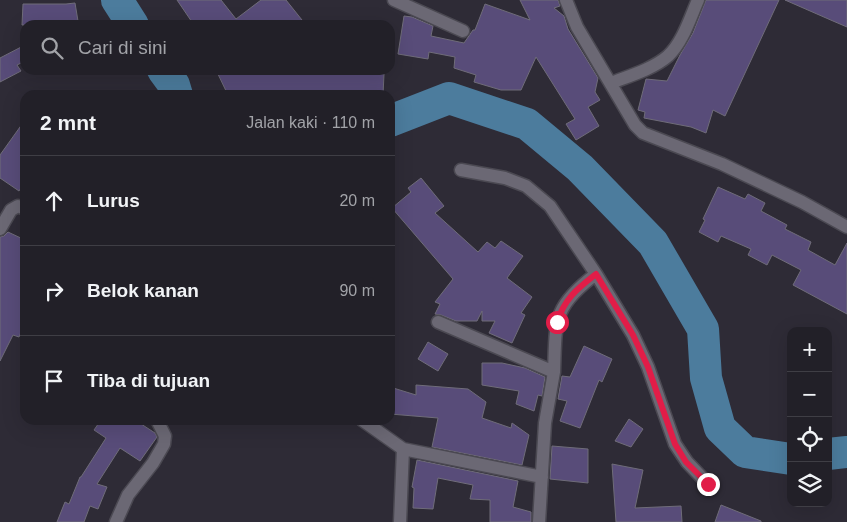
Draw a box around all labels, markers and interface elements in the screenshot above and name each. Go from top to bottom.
search box [20,20,395,75]
icon: search [38,34,66,62]
text: Cari di sini [78,37,167,58]
text: 2 mnt [40,111,96,134]
text: Jalan kaki · 110 m [246,114,375,131]
icon: ahead [40,187,68,215]
text: Lurus [87,190,140,211]
text: 20 m [339,192,375,209]
icon: right [40,277,68,305]
text: Belok kanan [87,280,199,301]
text: 90 m [339,282,375,299]
route start [546,311,569,334]
map controls [787,327,832,507]
button: + [787,327,832,372]
icon: arrive [40,367,68,395]
text: Tiba di tujuan [87,370,210,391]
button: − [787,372,832,417]
button: locate [787,417,832,462]
button: layers [787,462,832,507]
route end [697,473,720,496]

